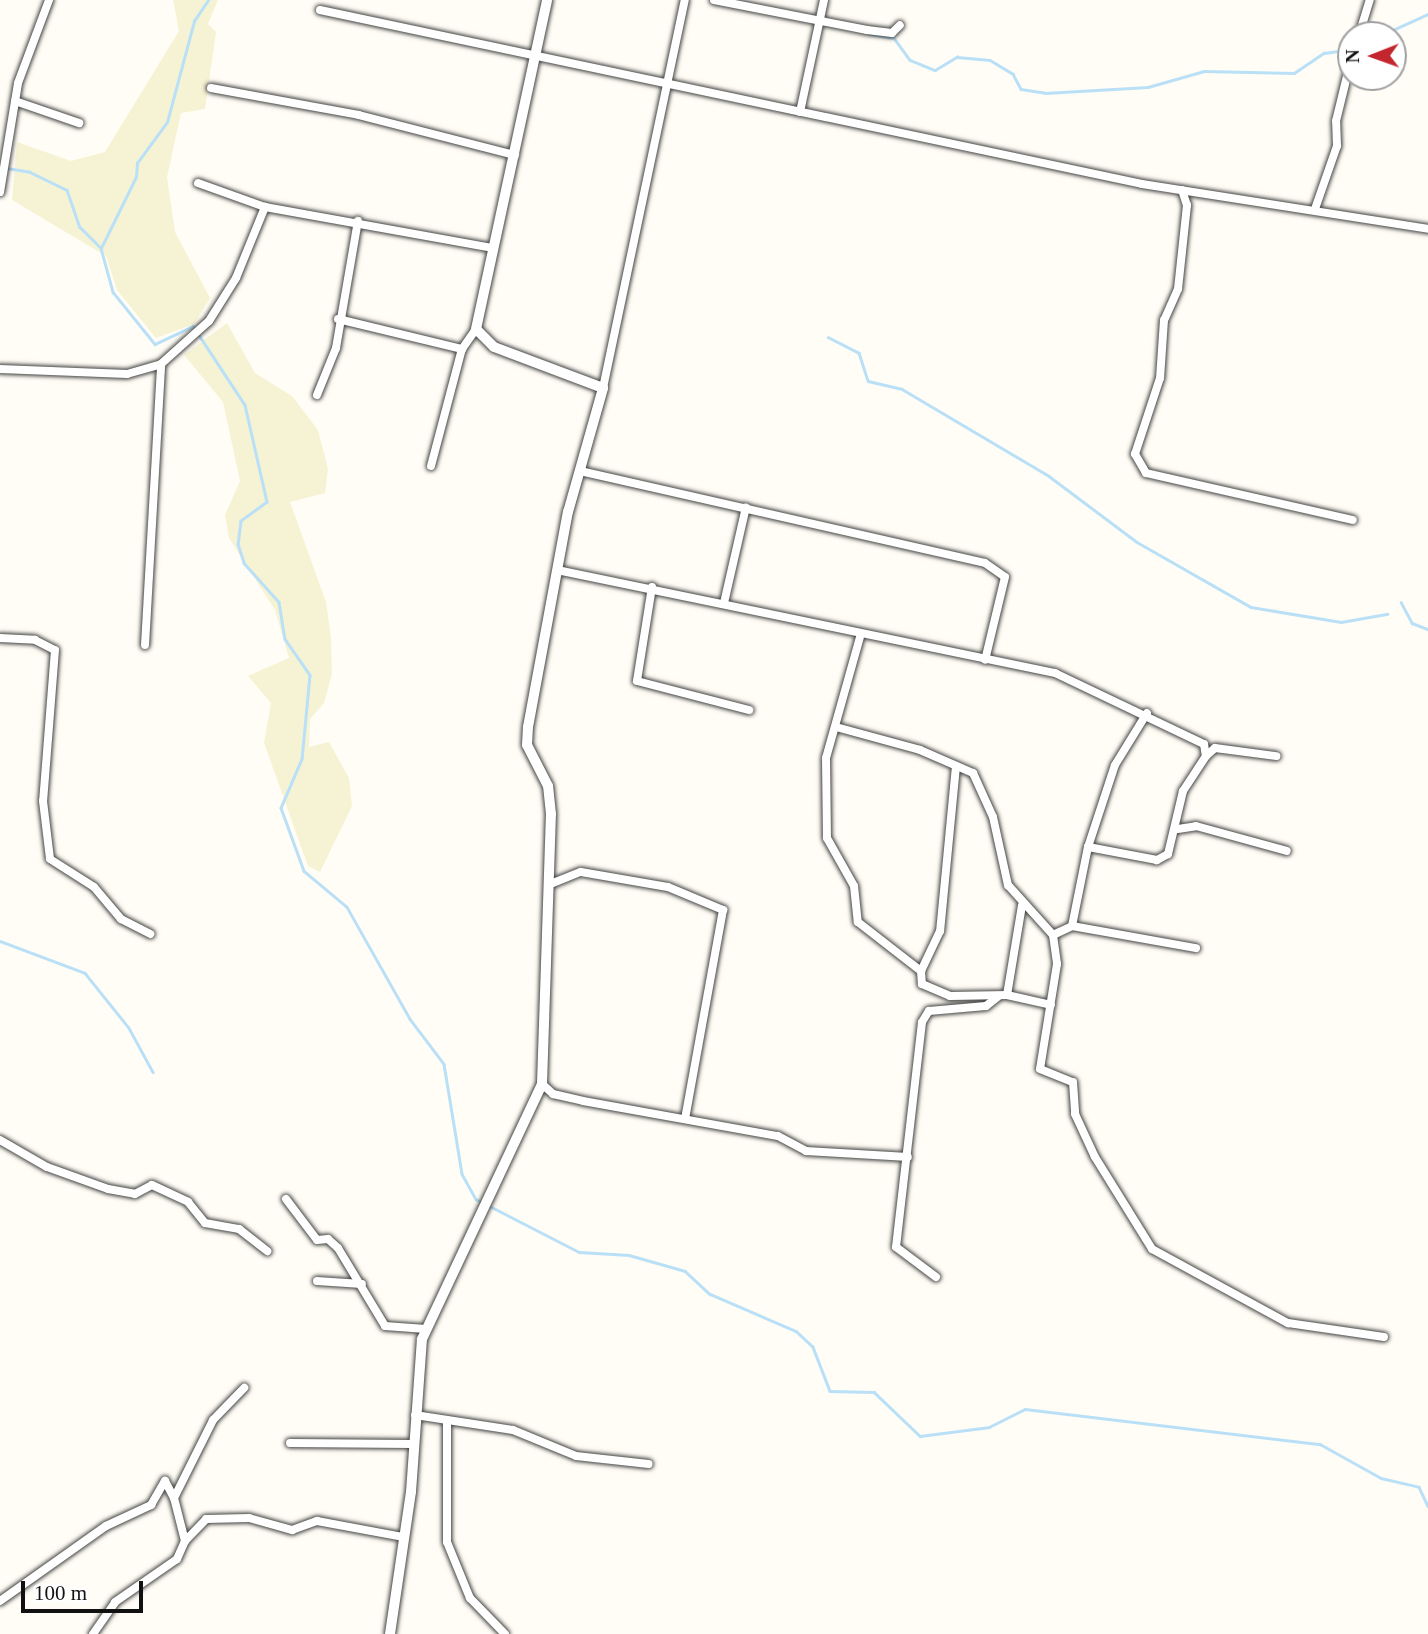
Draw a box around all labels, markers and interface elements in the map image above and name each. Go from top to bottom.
north arrow [1337,21,1407,91]
text: N [1342,49,1363,63]
scale bar [24,1568,147,1612]
text: 100 m [34,1581,87,1605]

